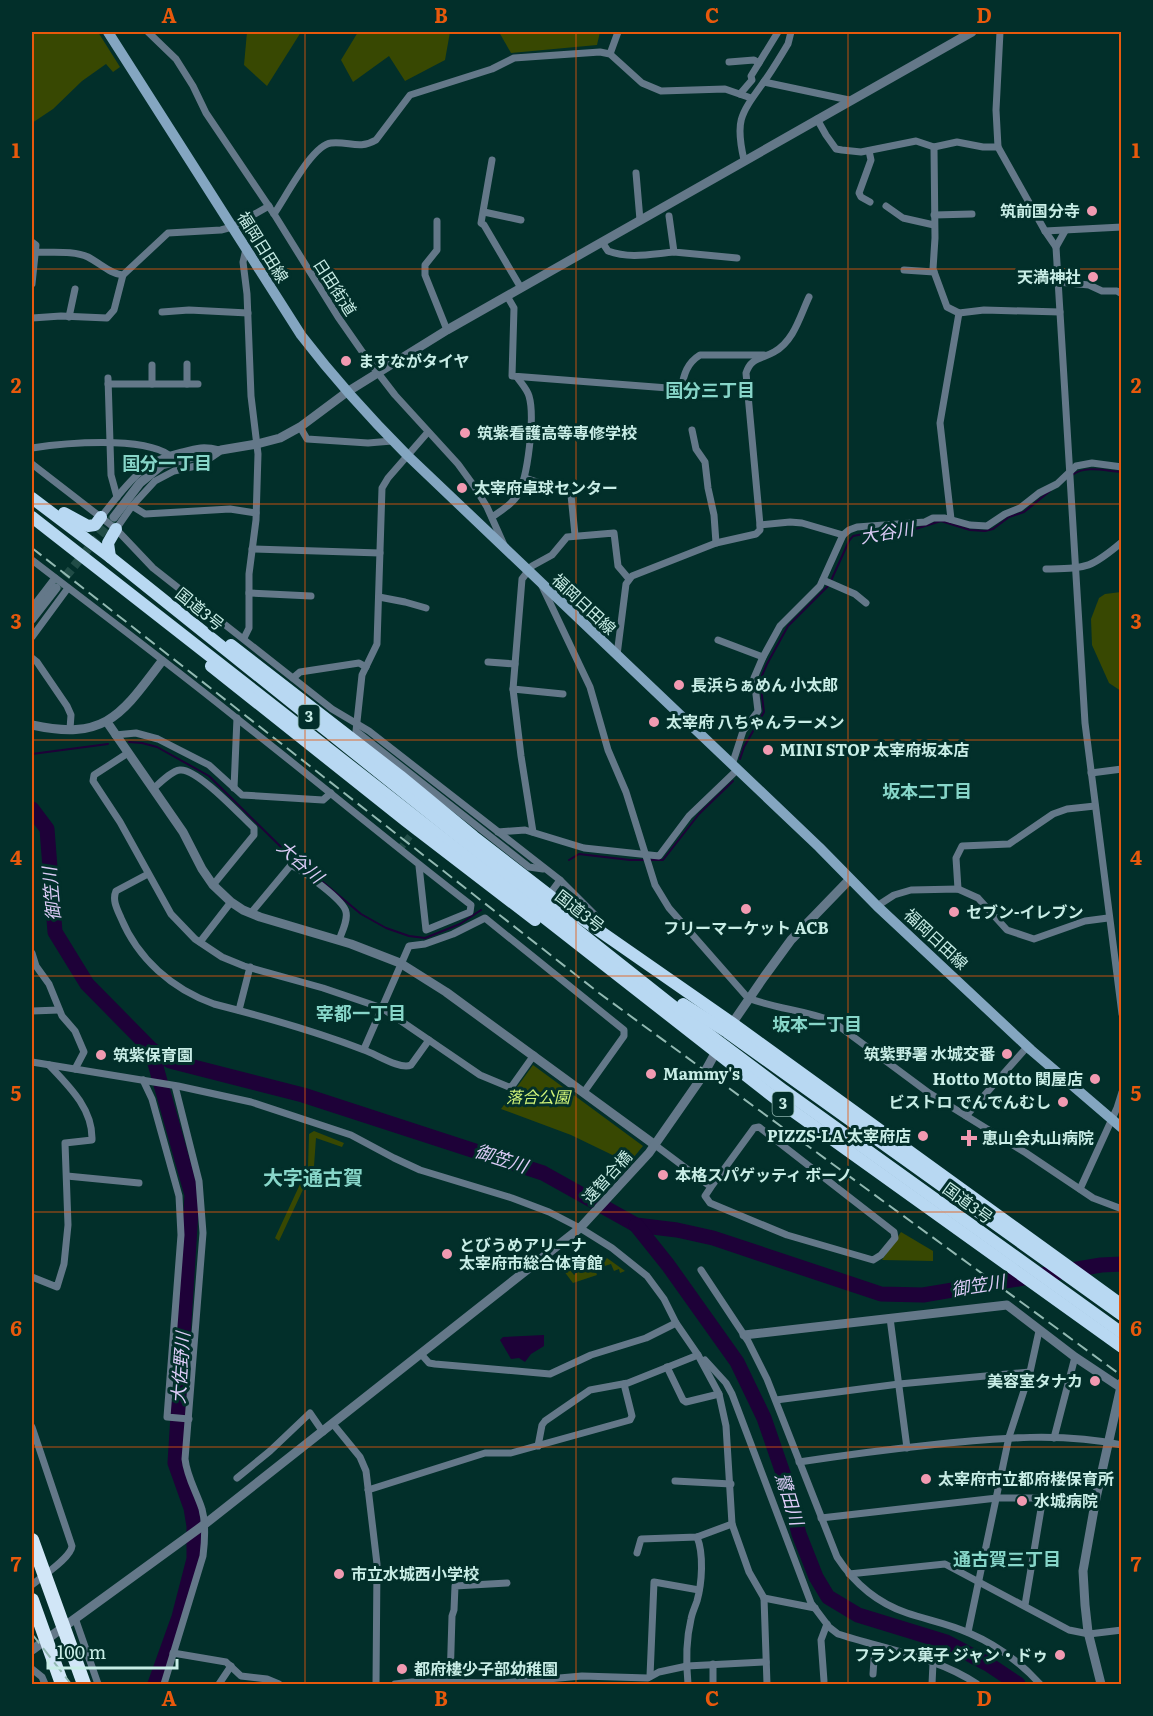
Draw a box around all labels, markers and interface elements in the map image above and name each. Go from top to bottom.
text: A [161,0,177,29]
text: B [434,0,448,29]
text: C [705,0,719,29]
text: D [976,0,992,29]
text: 1 [12,134,20,164]
text: 1 [1132,134,1140,164]
place label: 筑前国分寺 [1000,198,1080,222]
marker: 筑前国分寺 [1085,204,1099,218]
street label: 福岡日田線 [232,206,295,287]
street label: 日田街道 [308,253,363,320]
place label: 天満神社 [1017,264,1081,288]
marker: 天満神社 [1086,270,1100,284]
place label: ますながタイヤ [358,348,470,372]
marker: ますながタイヤ [339,354,353,368]
text: 2 [11,369,22,399]
text: 2 [1131,369,1142,399]
district label: 国分三丁目 [665,376,755,403]
place label: 筑紫看護高等専修学校 [477,420,637,444]
marker: 筑紫看護高等専修学校 [458,426,472,440]
district label: 国分一丁目 [122,449,212,476]
place label: 太宰府卓球センター [474,475,618,499]
marker: 太宰府卓球センター [455,481,469,495]
water label: 大谷川 [858,514,918,549]
street label: 福岡日田線 [547,567,622,639]
street label: 国道3号 [171,581,230,635]
text: 3 [10,605,22,635]
text: 3 [1130,605,1142,635]
place label: 長浜らぁめん 小太郎 [691,672,838,696]
marker: 長浜らぁめん 小太郎 [672,678,686,692]
road number: 3 [298,705,320,729]
place label: 太宰府 八ちゃんラーメン [666,709,845,733]
marker: 太宰府 八ちゃんラーメン [647,715,661,729]
place label: MINI STOP 太宰府坂本店 [780,737,969,761]
marker: MINI STOP 太宰府坂本店 [761,743,775,757]
district label: 坂本二丁目 [882,777,972,804]
water label: 大谷川 [272,833,332,890]
text: 4 [10,841,22,871]
text: 4 [1130,841,1142,871]
water label: 御笠川 [35,864,66,922]
street label: 国道3号 [551,883,610,937]
place label: セブン-イレブン [966,899,1083,923]
marker: フリーマーケット ACB [739,902,753,916]
street label: 福岡日田線 [899,902,974,974]
marker: セブン-イレブン [947,905,961,919]
place label: フリーマーケット ACB [663,915,829,939]
district label: 宰都一丁目 [316,999,406,1026]
district label: 坂本一丁目 [772,1010,862,1037]
place label: 筑紫野署 水城交番 [864,1041,995,1065]
place label: 筑紫保育園 [113,1042,193,1066]
marker: 筑紫野署 水城交番 [1000,1047,1014,1061]
marker: 筑紫保育園 [94,1048,108,1062]
place label: Mammy's [663,1061,740,1085]
place label: Hotto Motto 関屋店 [933,1066,1083,1090]
marker: Mammy's [644,1067,658,1081]
marker: Hotto Motto 関屋店 [1088,1072,1102,1086]
text: 5 [11,1077,22,1107]
text: 5 [1131,1077,1142,1107]
park label: 落合公園 [506,1084,572,1108]
place label: ビストロ でんでんむし [889,1089,1051,1113]
road number: 3 [772,1092,794,1116]
marker: ビストロ でんでんむし [1056,1095,1070,1109]
place label: PIZZS-LA 太宰府店 [767,1123,911,1147]
place label: 恵山会丸山病院 [982,1125,1094,1149]
marker: PIZZS-LA 太宰府店 [916,1129,930,1143]
marker: 恵山会丸山病院 [960,1129,978,1147]
water label: 御笠川 [472,1136,533,1179]
street label: 遠智合橋 [576,1145,637,1208]
district label: 大字通古賀 [263,1161,363,1191]
place label: 本格スパゲッティ ボーノ [675,1162,852,1186]
marker: 本格スパゲッティ ボーノ [656,1168,670,1182]
street label: 国道3号 [939,1176,999,1229]
place label: とびうめアリーナ 太宰府市総合体育館 [459,1232,603,1274]
marker: とびうめアリーナ 太宰府市総合体育館 [440,1247,454,1261]
water label: 御笠川 [949,1267,1009,1302]
text: 6 [10,1312,22,1342]
text: 6 [1130,1312,1142,1342]
water label: 大佐野川 [164,1329,196,1405]
place label: 美容室タナカ [987,1368,1083,1392]
marker: 美容室タナカ [1088,1374,1102,1388]
place label: 太宰府市立都府楼保育所 [938,1466,1114,1490]
water label: 鷺田川 [770,1469,812,1530]
marker: 太宰府市立都府楼保育所 [919,1472,933,1486]
place label: 水城病院 [1034,1488,1098,1512]
marker: 水城病院 [1015,1494,1029,1508]
district label: 通古賀三丁目 [953,1545,1061,1572]
text: 7 [11,1548,22,1578]
text: 7 [1131,1548,1142,1578]
place label: 市立水城西小学校 [351,1561,479,1585]
marker: 市立水城西小学校 [332,1567,346,1581]
scale bar [48,1632,177,1670]
text: 100 m [57,1638,106,1665]
place label: フランス菓子 ジャン・ドゥ [854,1642,1048,1666]
marker: フランス菓子 ジャン・ドゥ [1053,1648,1067,1662]
place label: 都府樓少子部幼稚園 [414,1656,558,1680]
marker: 都府樓少子部幼稚園 [395,1662,409,1676]
text: A [161,1682,177,1712]
text: B [434,1682,448,1712]
text: C [705,1682,719,1712]
text: D [976,1682,992,1712]

